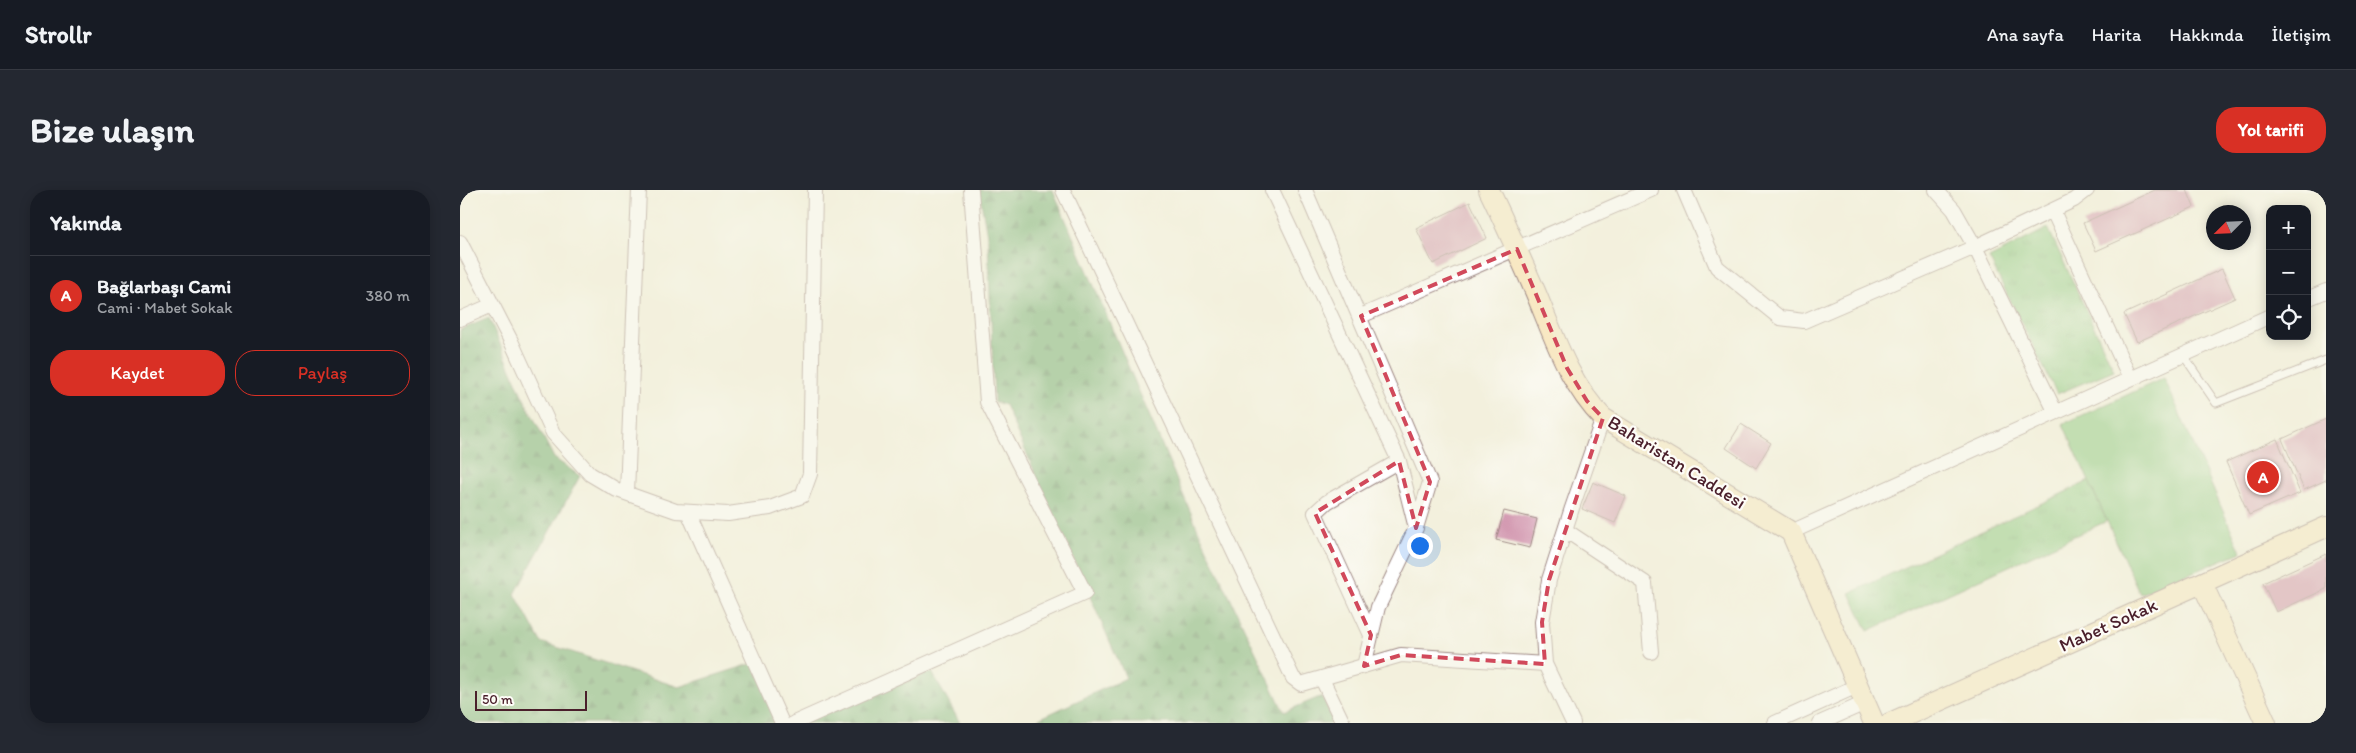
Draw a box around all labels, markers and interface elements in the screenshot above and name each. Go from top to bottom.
text: Strollr [25,20,91,49]
text: Ana sayfa [1987,24,2064,46]
text: Harita [2092,24,2141,46]
text: Hakkında [2169,24,2244,46]
text: İletişim [2272,24,2331,46]
button: Yol tarifi [2216,107,2326,153]
text: Bize ulaşın [30,109,194,151]
north arrow [2206,205,2251,250]
map controls [2266,205,2311,340]
button: + [2266,205,2311,250]
text: Yakında [50,210,122,235]
button: − [2266,250,2311,295]
text: Bağlarbaşı Cami [97,275,231,298]
text: A [61,286,71,305]
text: 380 m [366,286,410,305]
button: locate [2266,295,2311,340]
text: Cami · Mabet Sokak [97,298,233,317]
button: Kaydet [50,350,225,396]
button: Paylaş [235,350,410,396]
street label: Baharistan Caddesi [1604,410,1750,514]
pin: A [2247,458,2279,496]
your location [1407,533,1433,559]
street label: Mabet Sokak [2055,593,2161,657]
scale bar [475,688,588,711]
text: 50 m [482,691,513,708]

